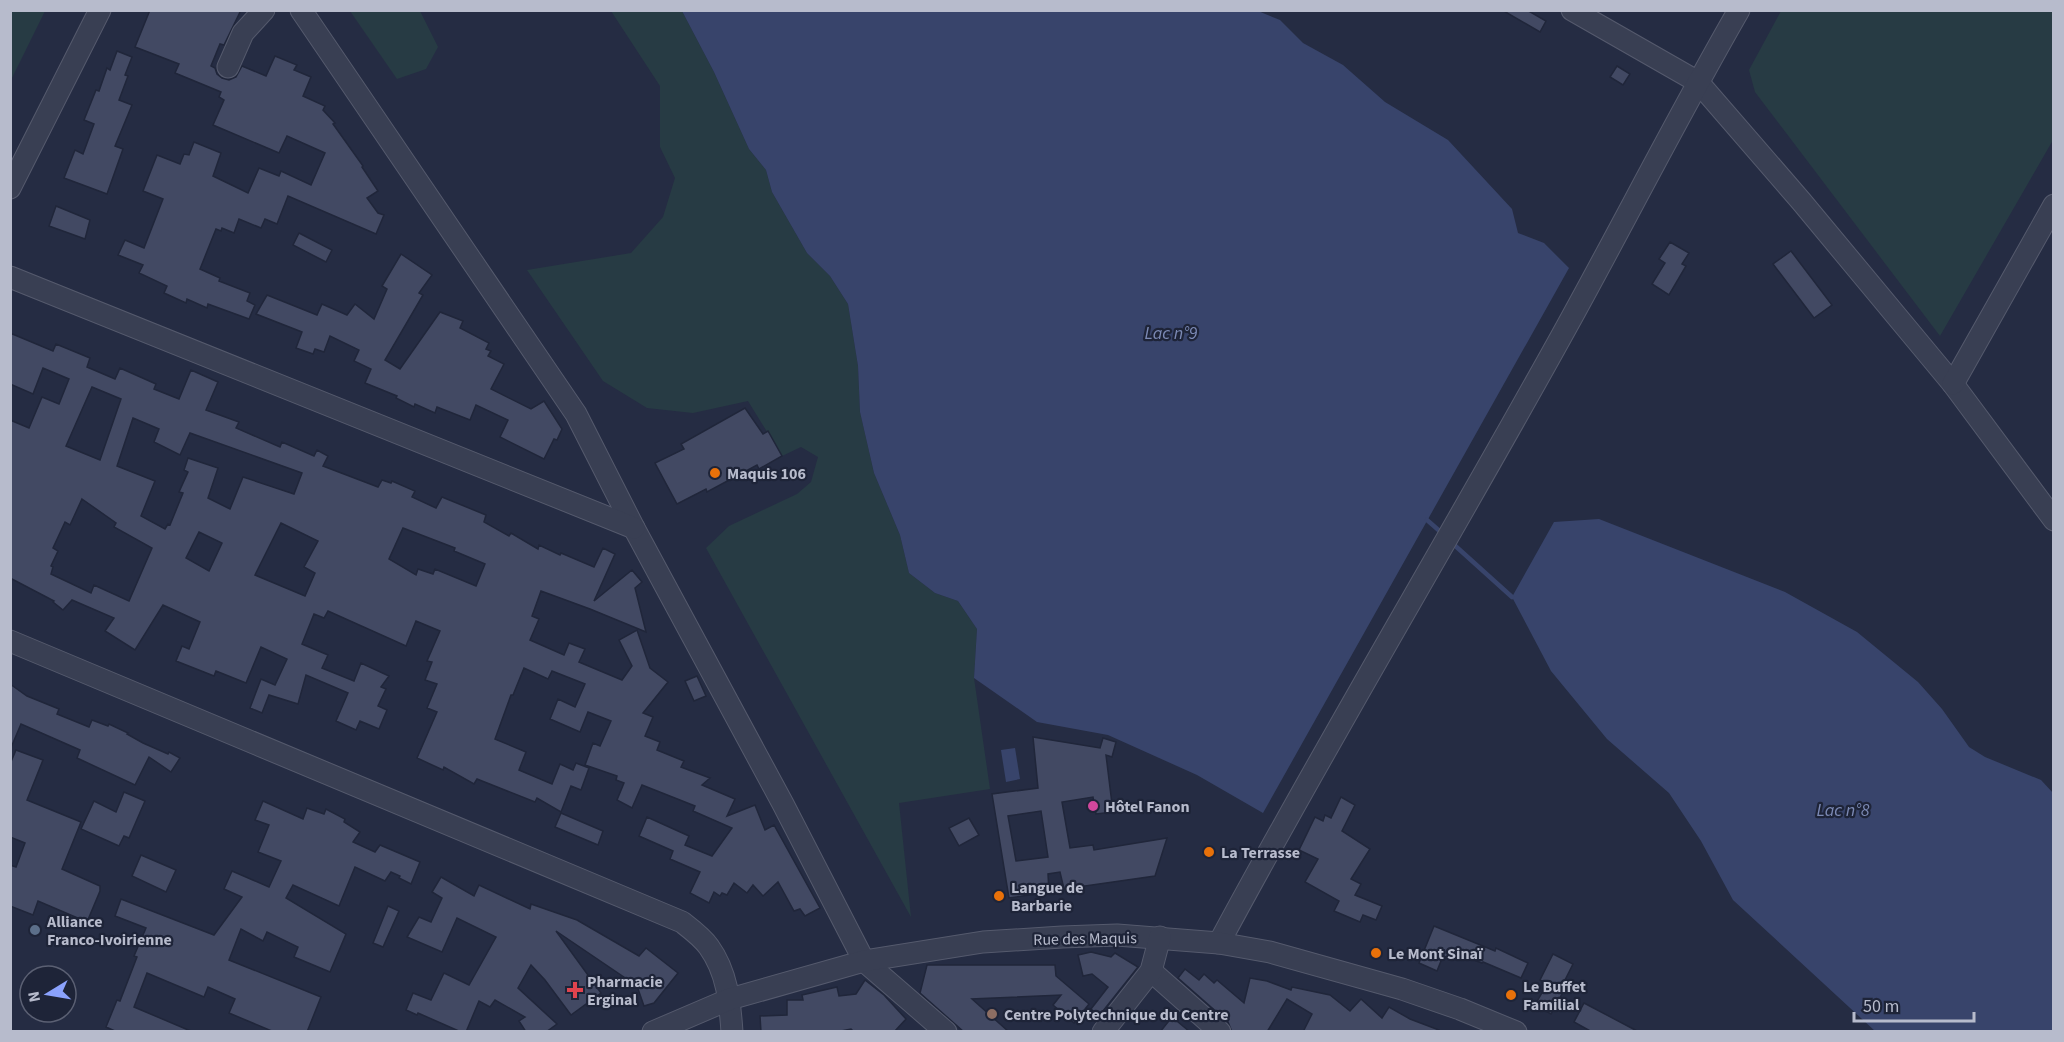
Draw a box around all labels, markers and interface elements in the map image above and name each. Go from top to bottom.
water label: Lac n°9 [1145,321,1198,346]
place label: Maquis 106 [727,463,806,485]
marker: Maquis 106 [708,466,722,480]
place label: Hôtel Fanon [1105,796,1190,818]
water label: Lac n°8 [1817,798,1870,823]
marker: Hôtel Fanon [1086,799,1100,813]
place label: La Terrasse [1221,842,1300,864]
marker: La Terrasse [1202,845,1216,859]
place label: Langue de Barbarie [1011,877,1083,917]
marker: Langue de Barbarie [992,889,1006,903]
place label: Alliance Franco-Ivoirienne [46,911,172,951]
marker: Alliance Franco-Ivoirienne [28,923,42,937]
street label: Rue des Maquis [1033,927,1137,951]
place label: Le Mont Sinaï [1388,943,1484,965]
marker: Le Mont Sinaï [1369,946,1383,960]
north arrow [18,964,78,1024]
place label: Pharmacie Erginal [587,971,663,1011]
place label: Le Buffet Familial [1523,976,1586,1016]
marker: Pharmacie Erginal [568,983,582,997]
scale bar [1854,985,1974,1023]
marker: Le Buffet Familial [1504,988,1518,1002]
text: N [22,989,46,1004]
text: 50 m [1863,994,1899,1019]
place label: Centre Polytechnique du Centre [1004,1004,1228,1026]
marker: Centre Polytechnique du Centre [985,1007,999,1021]

